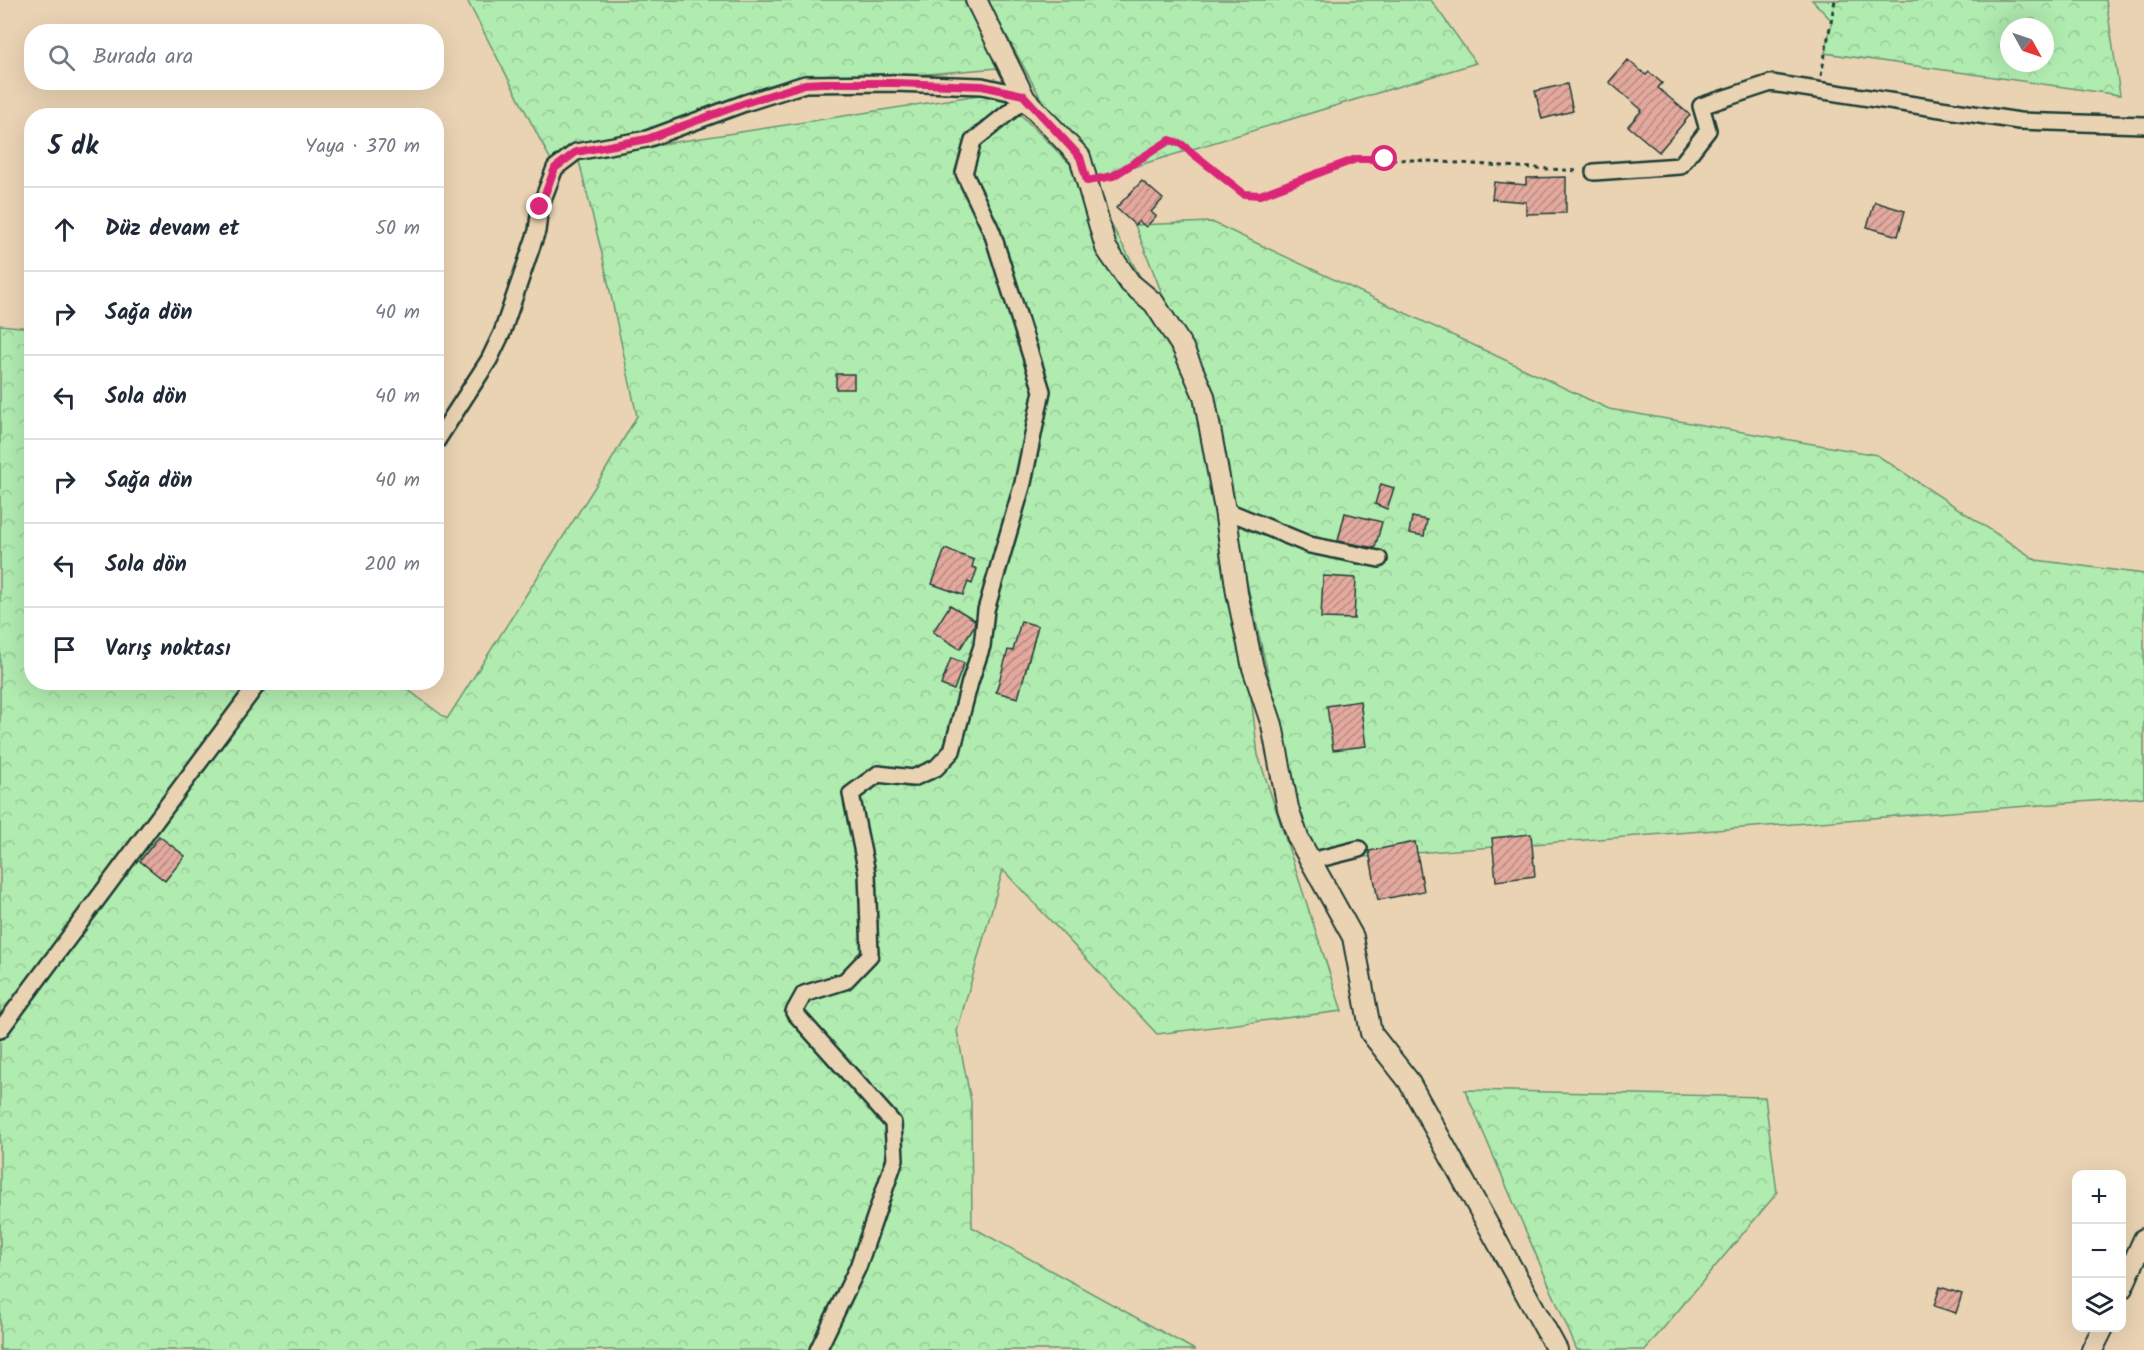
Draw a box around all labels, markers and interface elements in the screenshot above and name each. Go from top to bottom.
north arrow [2000,18,2054,72]
search box [24,24,444,90]
text: Burada ara [93,40,193,75]
icon: search [45,41,78,74]
text: 5 dk [48,126,98,168]
text: Yaya · 370 m [305,131,420,163]
route start [1371,145,1397,171]
route end [526,193,552,219]
text: Düz devam et [105,212,239,247]
icon: ahead [48,213,81,246]
text: 50 m [375,213,420,245]
text: Sağa dön [105,296,192,331]
icon: right [48,297,81,330]
text: 40 m [375,297,420,329]
text: Sola dön [105,380,187,415]
icon: left [48,381,81,414]
text: 40 m [375,381,420,413]
text: Sağa dön [105,464,192,499]
icon: right [48,465,81,498]
text: 40 m [375,465,420,497]
text: Sola dön [105,548,187,583]
icon: left [48,549,81,582]
text: 200 m [364,549,420,581]
text: Varış noktası [105,632,231,667]
icon: arrive [48,633,81,666]
map controls [2072,1170,2126,1332]
button: + [2072,1170,2126,1224]
button: − [2072,1224,2126,1278]
button: layers [2072,1278,2126,1332]

